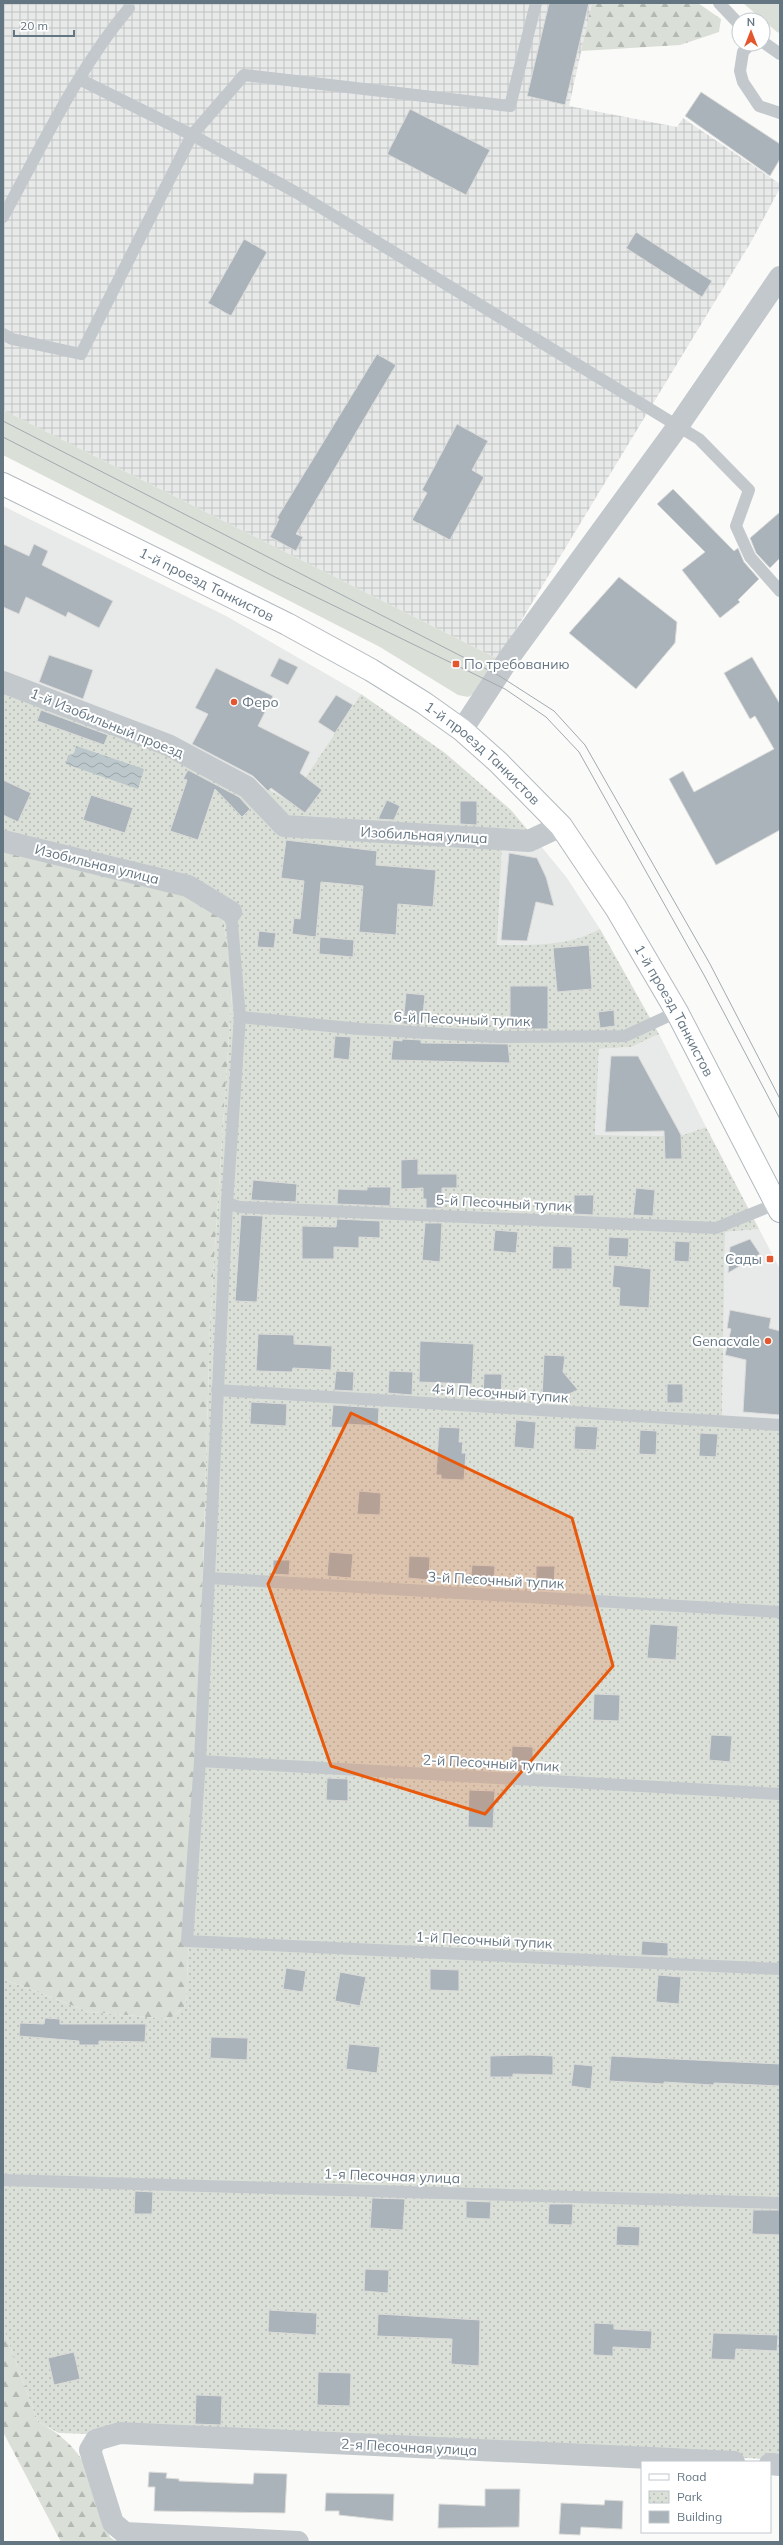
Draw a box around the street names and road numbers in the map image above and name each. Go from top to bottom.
street label: 1-й проезд Танкистов [136,544,277,625]
street label: 1-й Изобильный проезд [28,684,187,762]
street label: 1-й проезд Танкистов [421,697,544,809]
street label: Изобильная улица [360,823,488,847]
street label: Изобильная улица [33,840,161,888]
street label: 1-й проезд Танкистов [630,941,718,1080]
street label: 6-й Песочный тупик [393,1008,531,1030]
street label: 5-й Песочный тупик [435,1190,573,1216]
street label: 4-й Песочный тупик [431,1379,569,1407]
street label: 3-й Песочный тупик [427,1567,565,1593]
street label: 2-й Песочный тупик [422,1750,560,1776]
street label: 1-й Песочный тупик [415,1927,553,1953]
street label: 1-я Песочная улица [324,2165,460,2187]
street label: 2-я Песочная улица [340,2434,478,2460]

